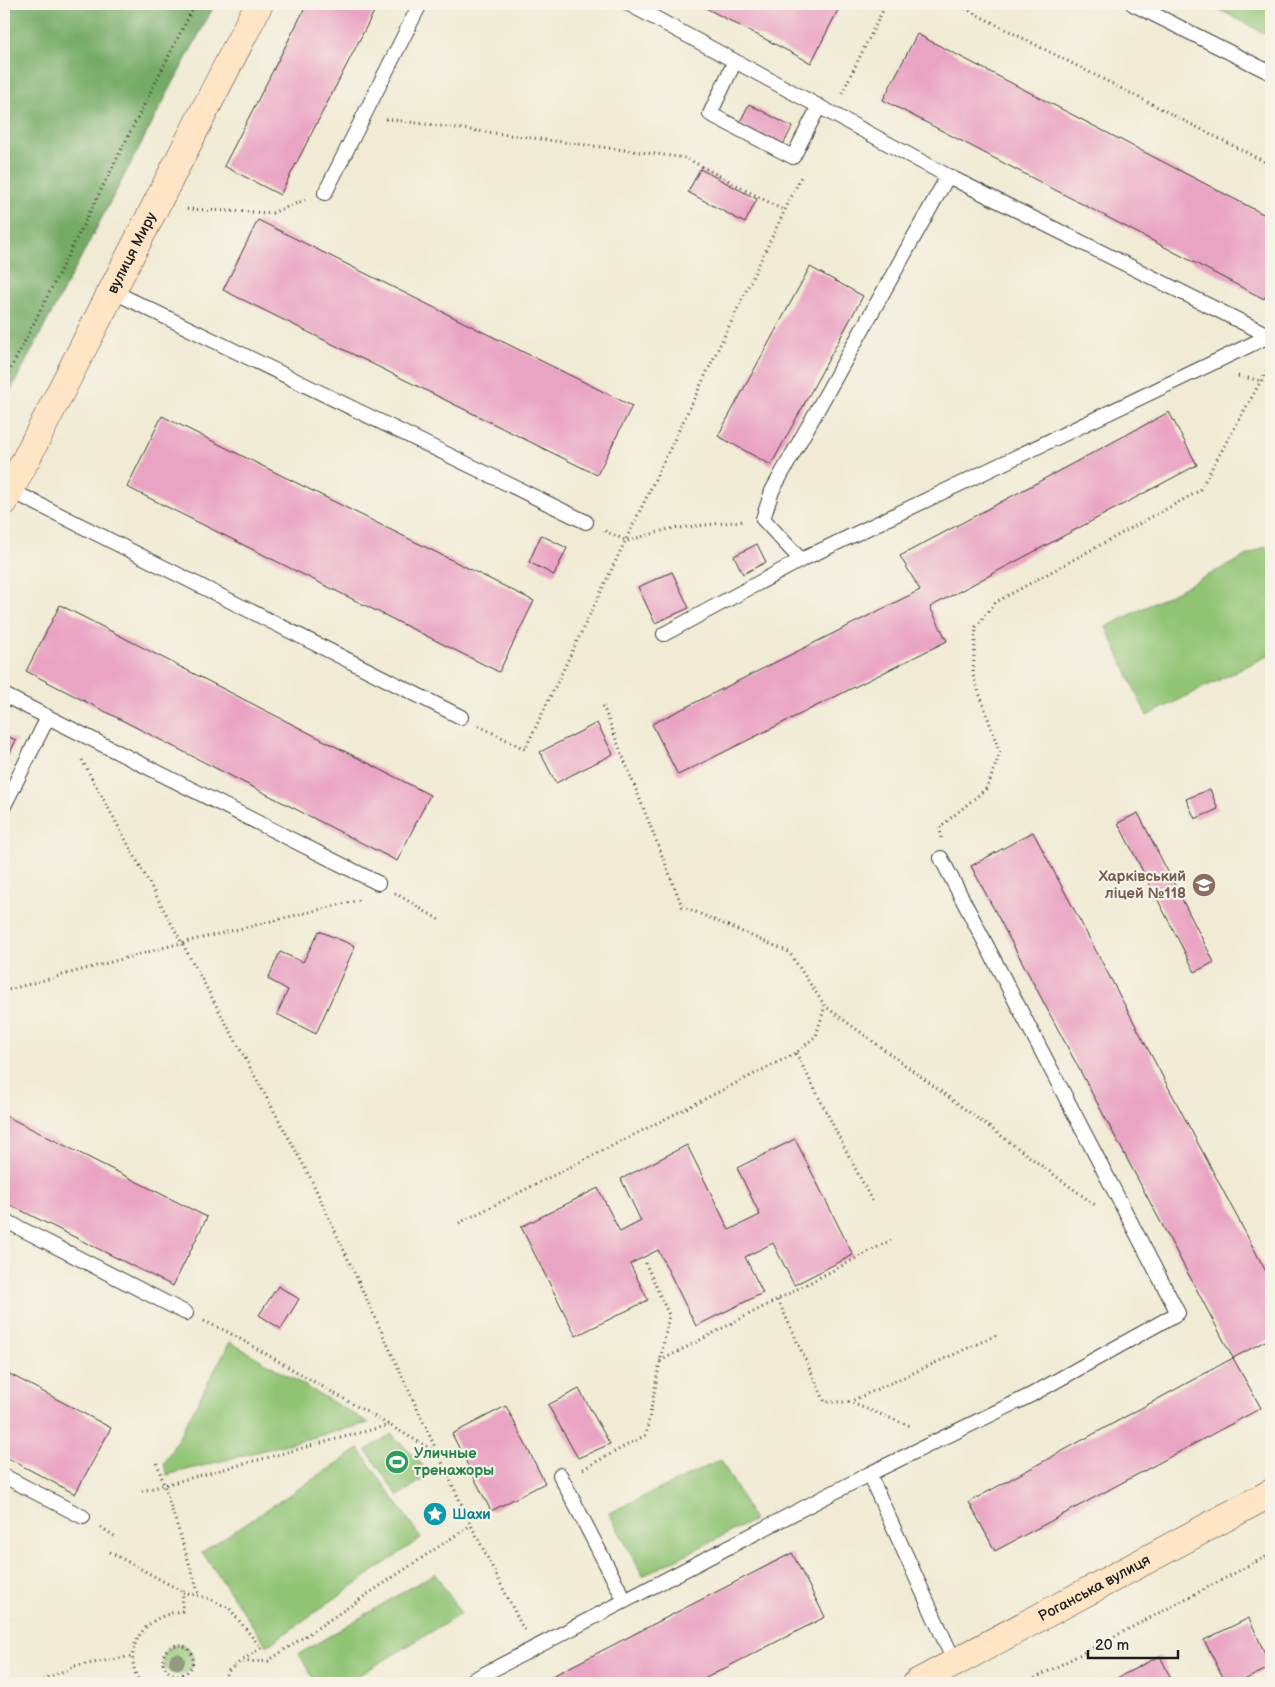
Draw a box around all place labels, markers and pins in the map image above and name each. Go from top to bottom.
place label: Харківський ліцей №118 [1098,867,1186,903]
school or university icon: Харківський ліцей №118 [1191,872,1217,898]
place label: Уличные тренажоры [414,1444,494,1480]
sports icon: Уличные тренажоры [384,1449,410,1475]
place icon: Шахи [422,1501,448,1527]
place label: Шахи [452,1505,491,1524]

